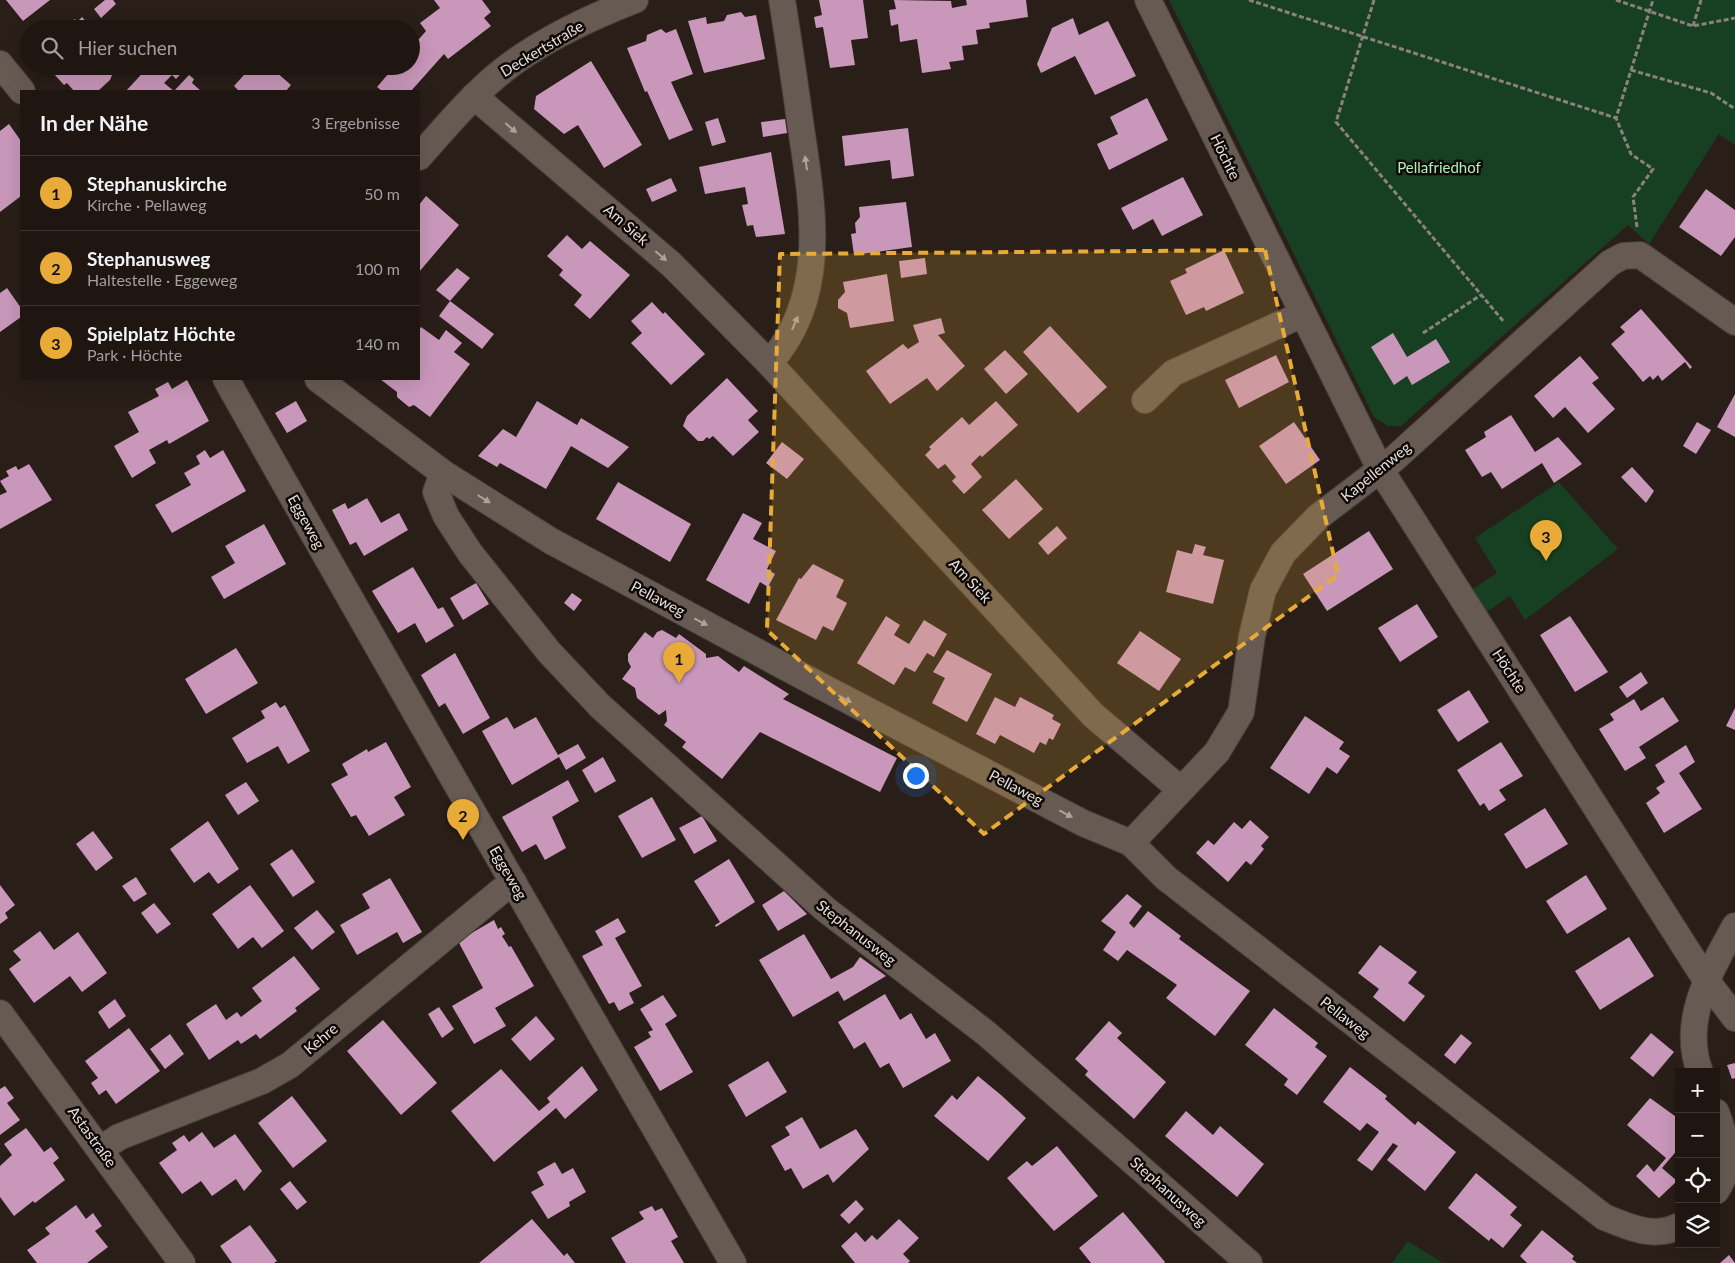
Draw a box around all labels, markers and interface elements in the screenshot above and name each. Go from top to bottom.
street label: Deckertstraße [497,16,586,80]
search box [20,20,420,75]
icon: search [38,34,66,62]
text: Hier suchen [78,36,177,59]
text: In der Nähe [40,110,148,135]
text: 3 Ergebnisse [311,113,400,132]
one-way arrow [505,122,518,133]
street label: Höchte [1207,131,1245,182]
one-way arrow [802,155,810,171]
park label: Pellafriedhof [1397,158,1482,176]
text: Stephanuskirche [87,172,227,195]
text: 1 [51,184,61,203]
text: 50 m [364,184,400,203]
text: Kirche · Pellaweg [87,195,207,214]
street label: Am Siek [601,200,653,249]
text: Stephanusweg [87,247,210,270]
one-way arrow [655,250,667,262]
text: 2 [51,259,61,278]
text: 100 m [355,259,400,278]
text: Haltestelle · Eggeweg [87,270,237,289]
one-way arrow [792,316,800,330]
text: Spielplatz Höchte [87,322,235,345]
text: 3 [51,334,61,353]
text: 140 m [355,334,400,353]
text: Park · Höchte [87,345,182,364]
street label: Kapellenweg [1337,438,1414,505]
street label: Eggeweg [285,491,329,552]
one-way arrow [477,494,490,504]
pin: 3 [1530,520,1562,561]
street label: Am Siek [946,555,996,606]
street label: Pellaweg [628,576,689,620]
one-way arrow [694,618,709,626]
pin: 1 [663,642,695,683]
street label: Höchte [1489,645,1531,696]
one-way arrow [837,695,852,703]
your location [903,763,929,789]
street label: Pellaweg [986,765,1047,809]
pin: 2 [447,799,479,840]
one-way arrow [1060,810,1073,819]
street label: Eggeweg [486,842,532,903]
street label: Stephanusweg [813,896,900,969]
street label: Pellaweg [1317,992,1374,1042]
street label: Kehre [300,1019,341,1058]
map controls [1675,1068,1720,1248]
button: + [1675,1068,1720,1113]
street label: Astastraße [65,1102,121,1170]
button: − [1675,1113,1720,1158]
street label: Stephanusweg [1127,1152,1210,1230]
button: locate [1675,1158,1720,1203]
button: layers [1675,1203,1720,1248]

